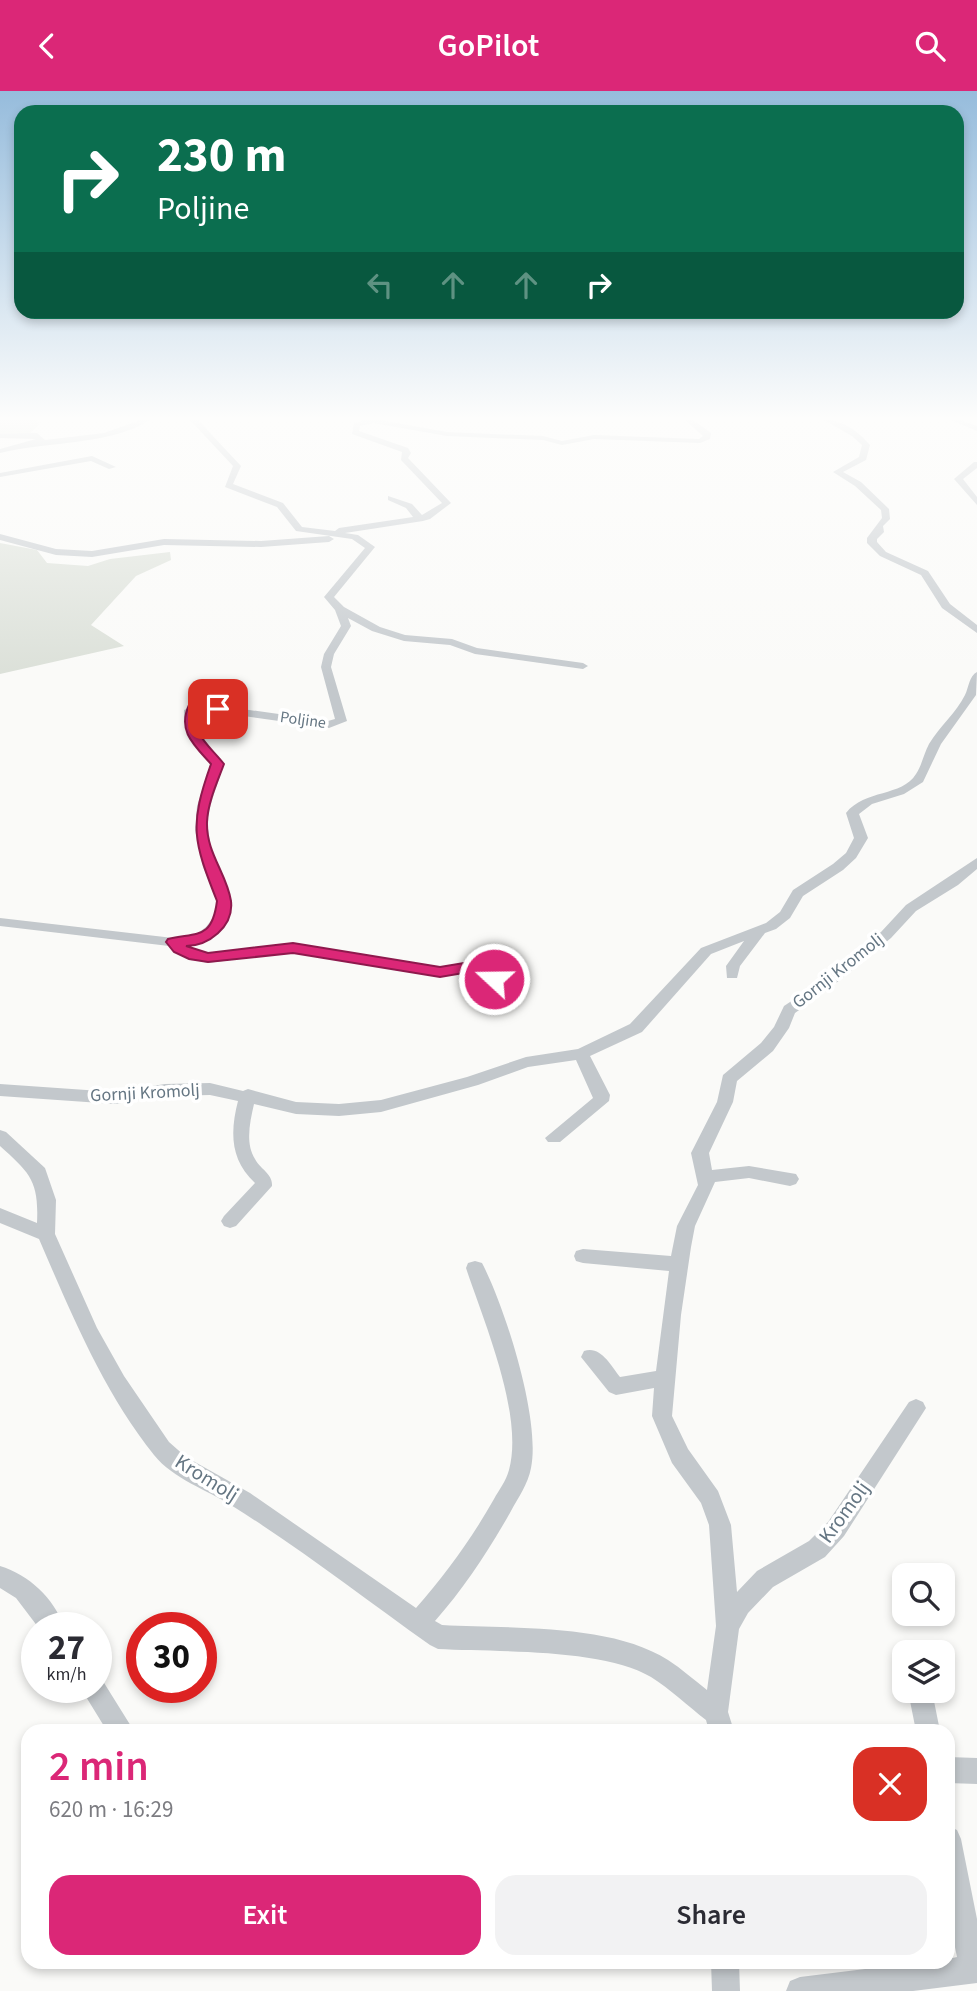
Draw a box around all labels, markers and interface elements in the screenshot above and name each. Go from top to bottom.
text: GoPilot [438,23,539,69]
icon: back [28,27,66,65]
icon: search [911,27,949,65]
text: 230 m [157,121,286,191]
icon: right [42,133,133,224]
text: Poljine [157,186,249,232]
icon: left [361,266,399,304]
icon: ahead [434,266,472,304]
icon: ahead [507,266,545,304]
icon: right [580,266,618,304]
pin [188,679,248,739]
icon: arrive [199,690,237,728]
street label: Poljine [279,706,327,734]
street label: Gornji Kromolj [787,927,889,1015]
position arrow [457,942,531,1016]
street label: Gornji Kromolj [90,1078,200,1108]
street label: Kromolj [169,1447,245,1509]
street label: Kromolj [811,1475,877,1549]
map controls [892,1563,955,1703]
button: search [892,1563,955,1626]
speed limit sign: 30 [126,1612,217,1703]
text: 27 [48,1623,85,1673]
button: layers [892,1640,955,1703]
text: km/h [47,1662,86,1687]
text: 2 min [49,1737,149,1797]
button: close [853,1747,927,1821]
text: 620 m · 16:29 [49,1793,173,1826]
button: Exit [49,1875,481,1955]
button: Share [495,1875,927,1955]

